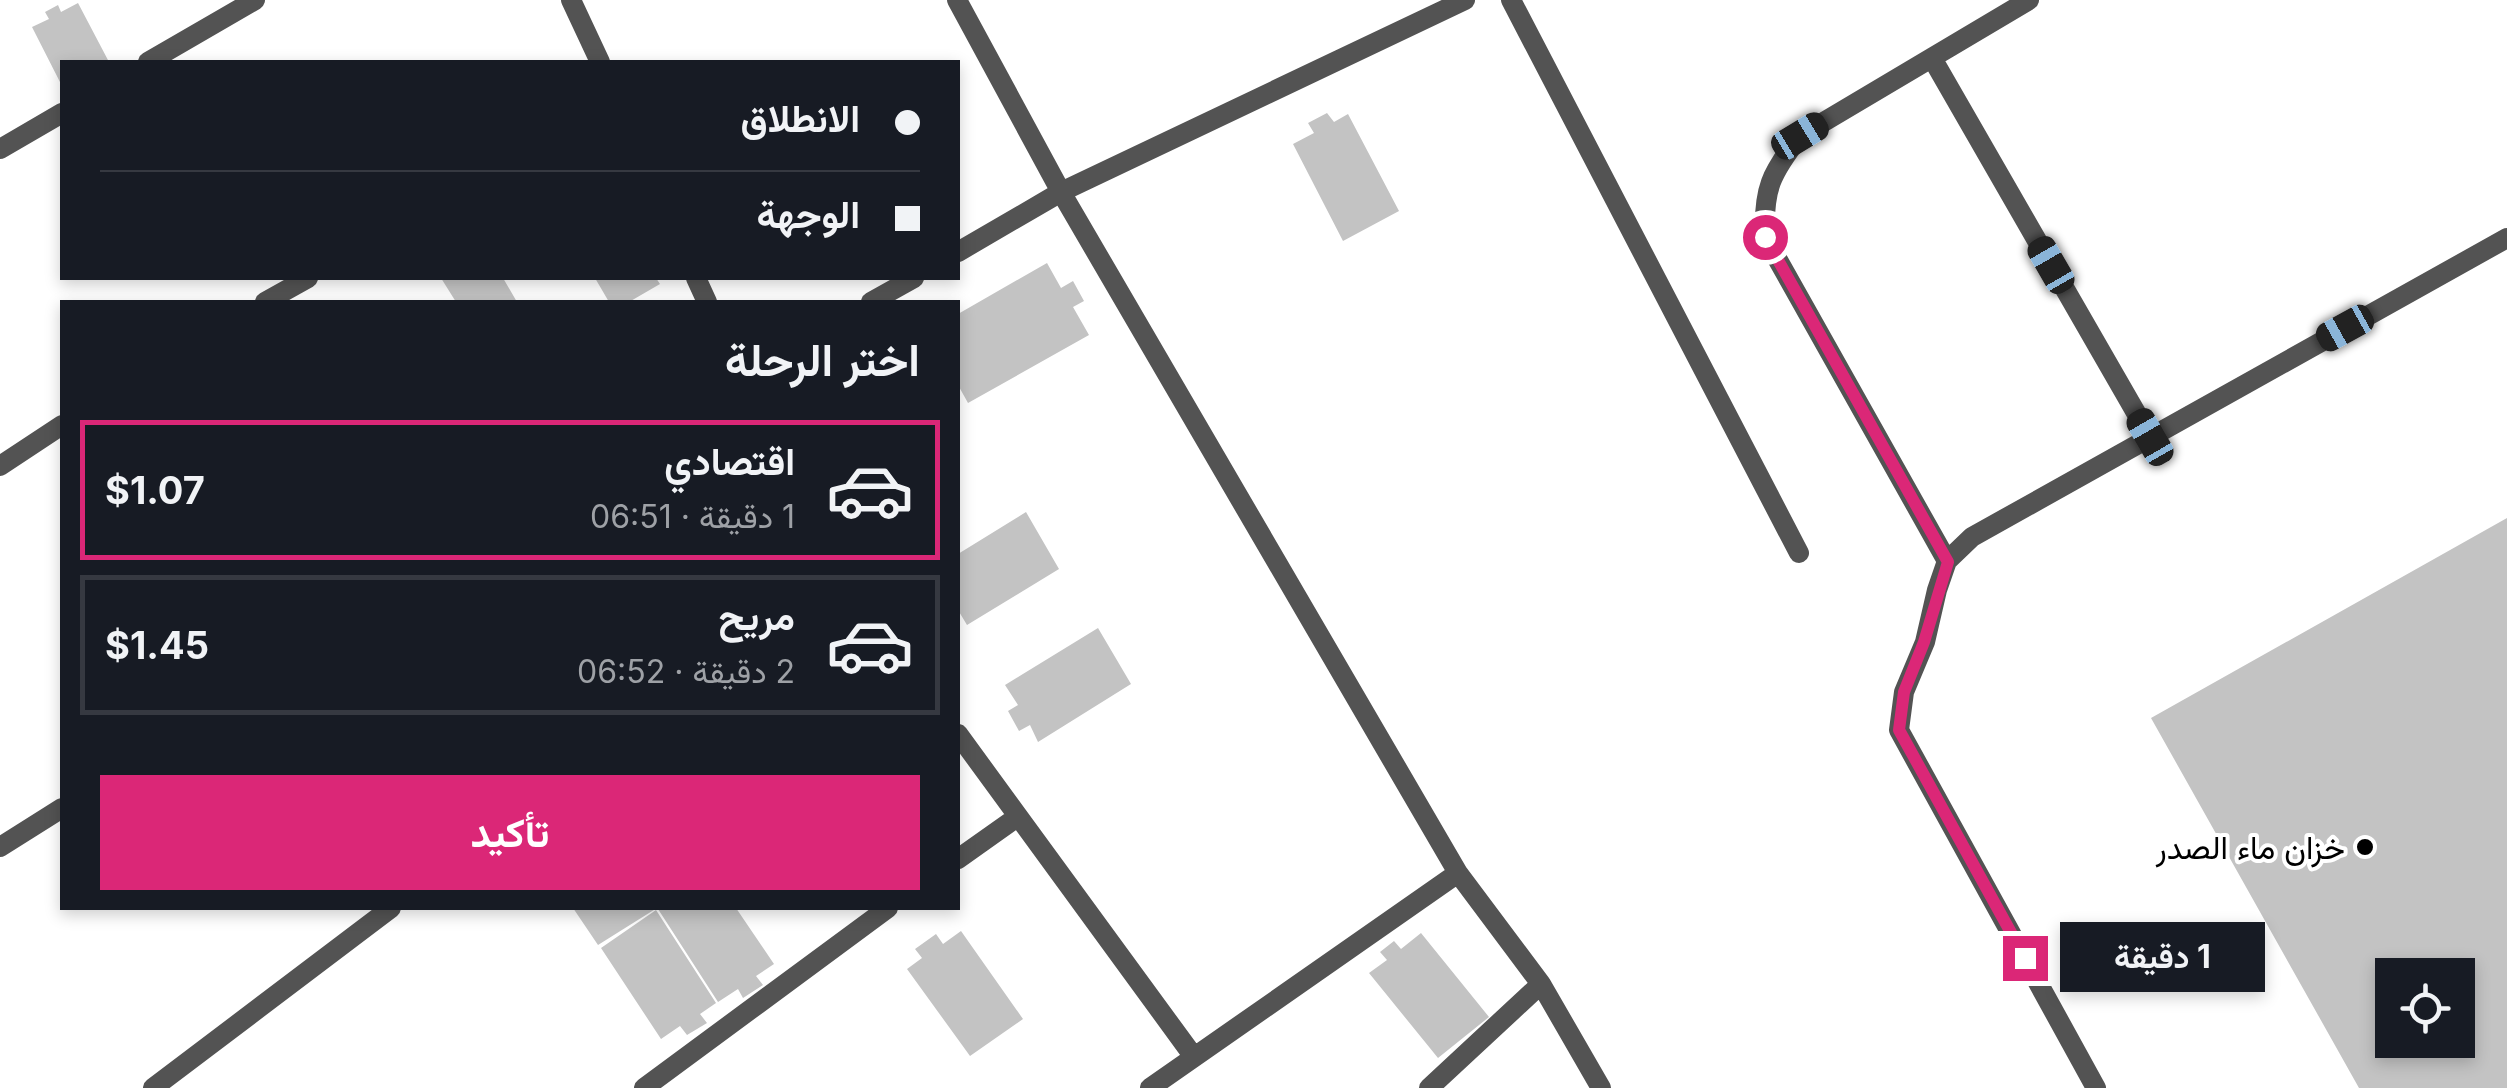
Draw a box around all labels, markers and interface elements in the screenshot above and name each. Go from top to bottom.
text: الانطلاق [741,95,860,141]
car [1767,108,1833,164]
text: الوجهة [757,191,860,237]
route start [1743,215,1788,260]
car [2023,232,2079,298]
car [2311,300,2379,356]
text: اختر الرحلة [725,332,920,387]
car [2122,404,2178,470]
text: اقتصادي [664,438,795,484]
icon: car [825,445,915,535]
text: $1.07 [105,467,205,513]
text: 1 دقيقة · 06:51 [590,497,795,536]
text: مريح [719,593,795,639]
icon: car [825,600,915,690]
text: $1.45 [105,622,209,668]
text: 2 دقيقة · 06:52 [577,652,795,691]
button: تأكيد [100,775,920,890]
place label: خزان ماء الصدر [2155,828,2345,868]
marker: خزان ماء الصدر [2354,836,2376,858]
callout: 1 دقيقة [2060,923,2265,993]
route end [2003,936,2048,981]
text: 1 دقيقة [2114,937,2211,976]
map controls [2375,958,2475,1058]
button: locate [2375,958,2475,1058]

